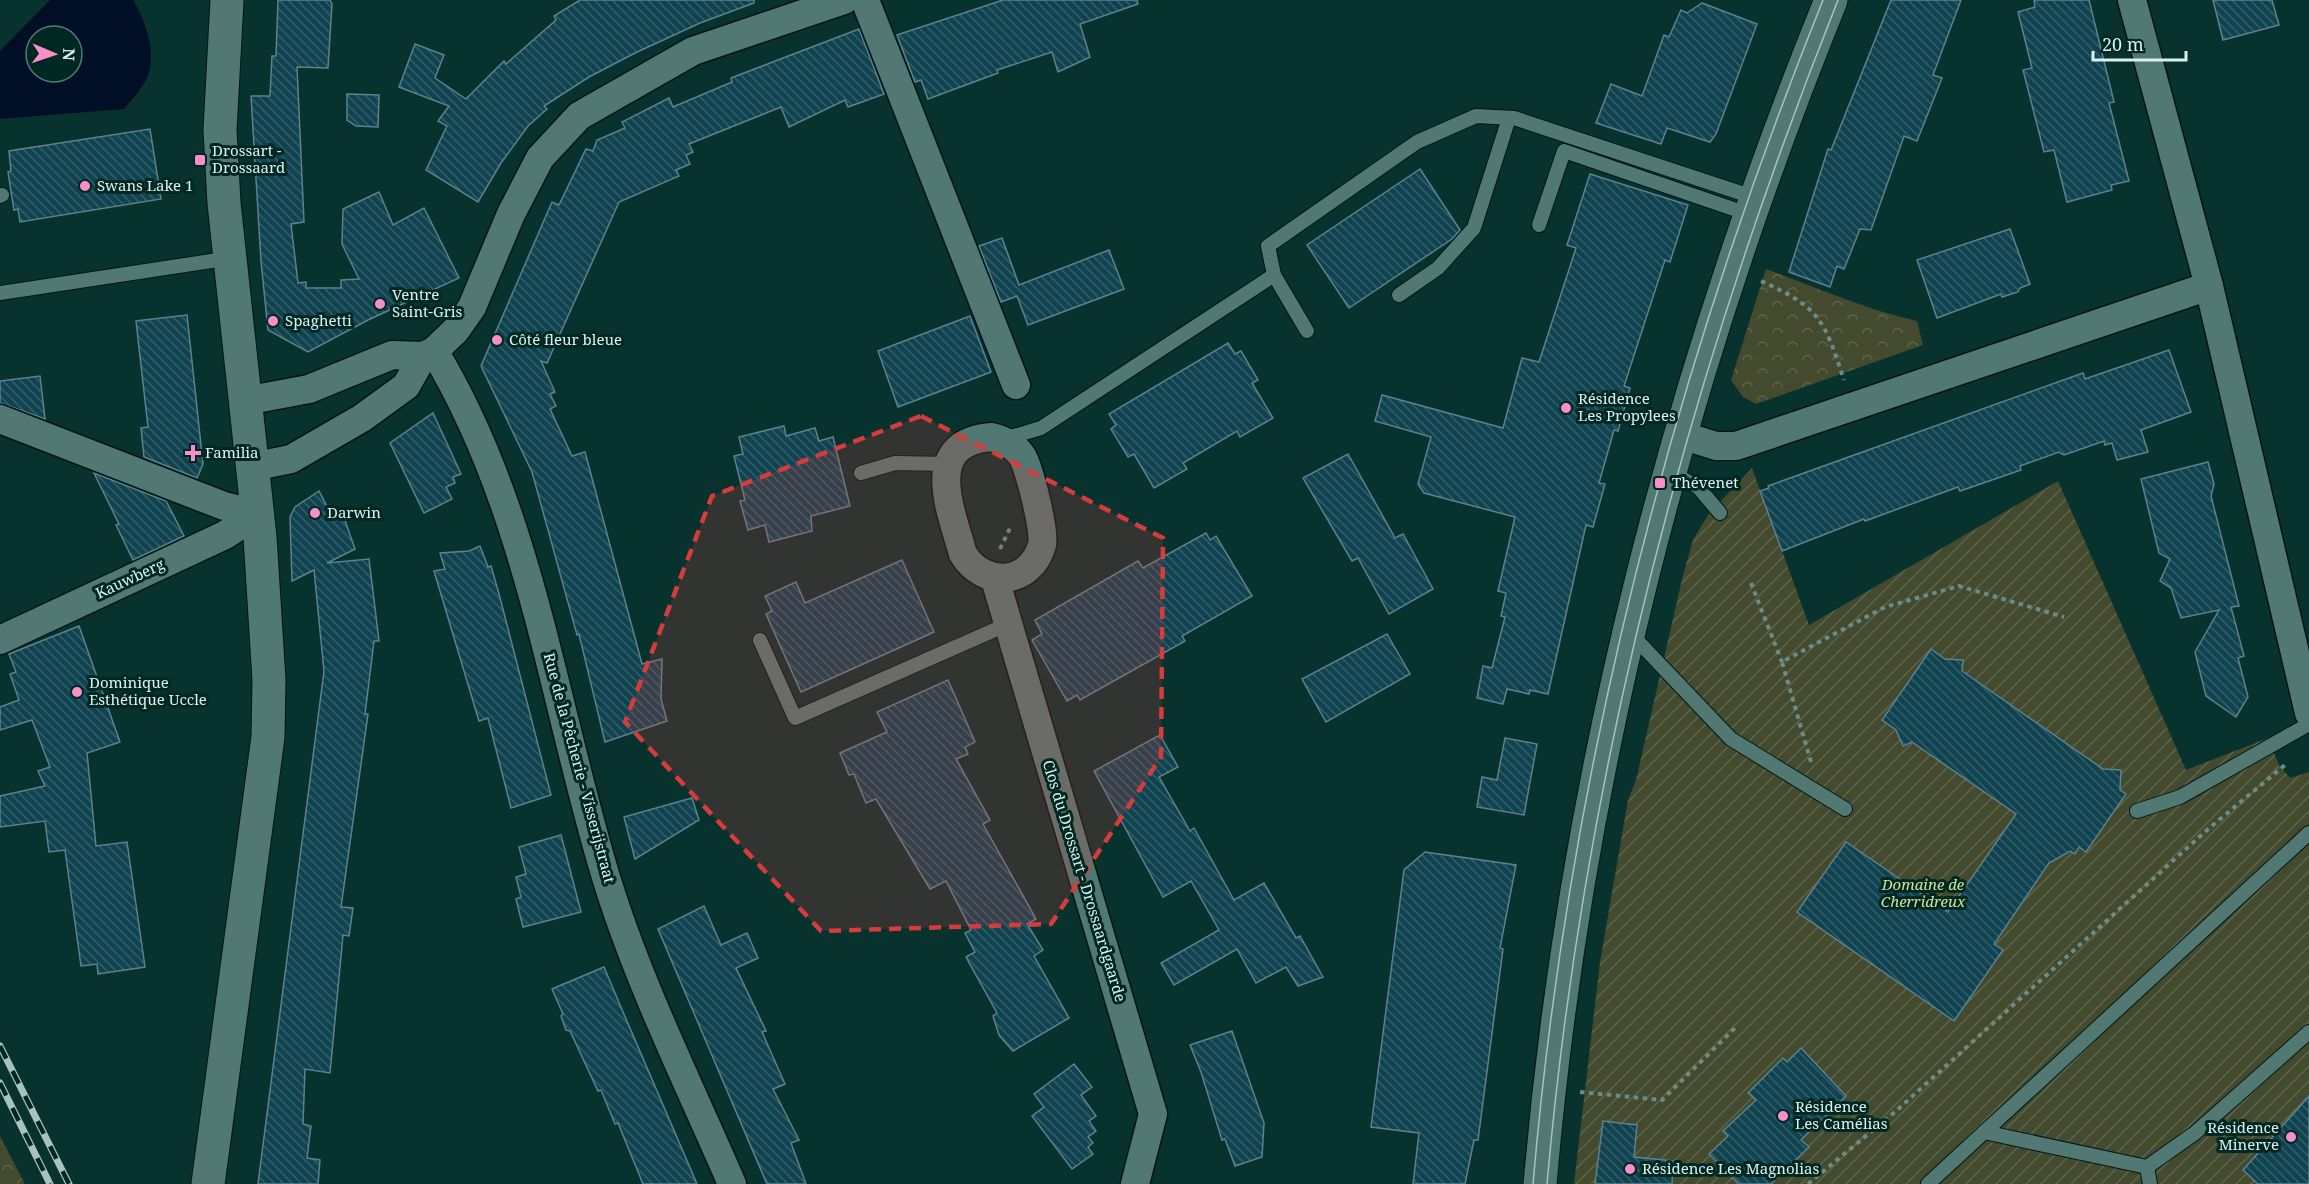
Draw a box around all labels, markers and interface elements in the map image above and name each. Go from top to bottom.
north arrow [24,24,84,84]
scale bar [2093,24,2186,62]
text: 20 m [2102,32,2144,56]
text: N [58,48,80,62]
place label: Drossart - Drossaard [212,140,285,177]
marker: Drossart - Drossaard [193,153,207,167]
place label: Swans Lake 1 [97,175,193,195]
marker: Swans Lake 1 [78,179,92,193]
place label: Ventre Saint-Gris [392,284,463,321]
marker: Ventre Saint-Gris [373,297,387,311]
place label: Spaghetti [285,310,352,330]
marker: Spaghetti [266,314,280,328]
place label: Côté fleur bleue [509,329,622,349]
marker: Côté fleur bleue [490,333,504,347]
place label: Résidence Les Propylees [1578,388,1676,425]
marker: Résidence Les Propylees [1559,401,1573,415]
place label: Familia [205,442,259,462]
marker: Familia [186,446,200,460]
place label: Thévenet [1672,472,1738,492]
marker: Thévenet [1653,476,1667,490]
place label: Darwin [327,502,381,522]
marker: Darwin [308,506,322,520]
street label: Kauwberg [92,553,167,603]
street label: Rue de la Pêcherie - Visserijstraat [540,650,620,885]
place label: Dominique Esthétique Uccle [89,672,207,709]
marker: Dominique Esthétique Uccle [70,685,84,699]
street label: Clos du Drossart - Drossaardgaarde [1039,757,1131,1004]
park label: Domaine de Cherridreux [1881,874,1966,911]
place label: Résidence Les Camélias [1795,1096,1888,1133]
marker: Résidence Les Camélias [1776,1109,1790,1123]
place label: Résidence Minerve [2207,1117,2279,1154]
marker: Résidence Minerve [2284,1130,2298,1144]
place label: Résidence Les Magnolias [1642,1158,1819,1178]
marker: Résidence Les Magnolias [1623,1162,1637,1176]

